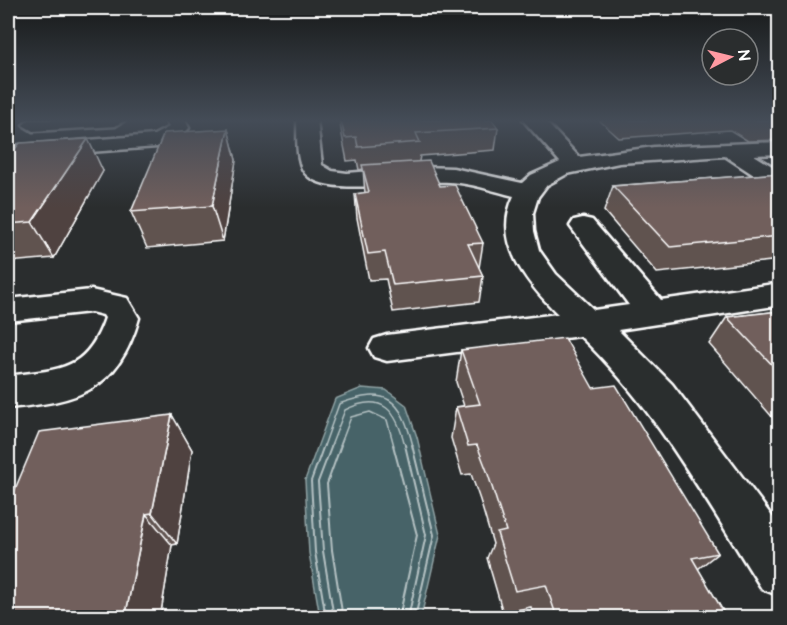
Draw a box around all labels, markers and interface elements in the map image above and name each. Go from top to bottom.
north arrow [700,27,760,87]
text: N [732,49,755,62]

